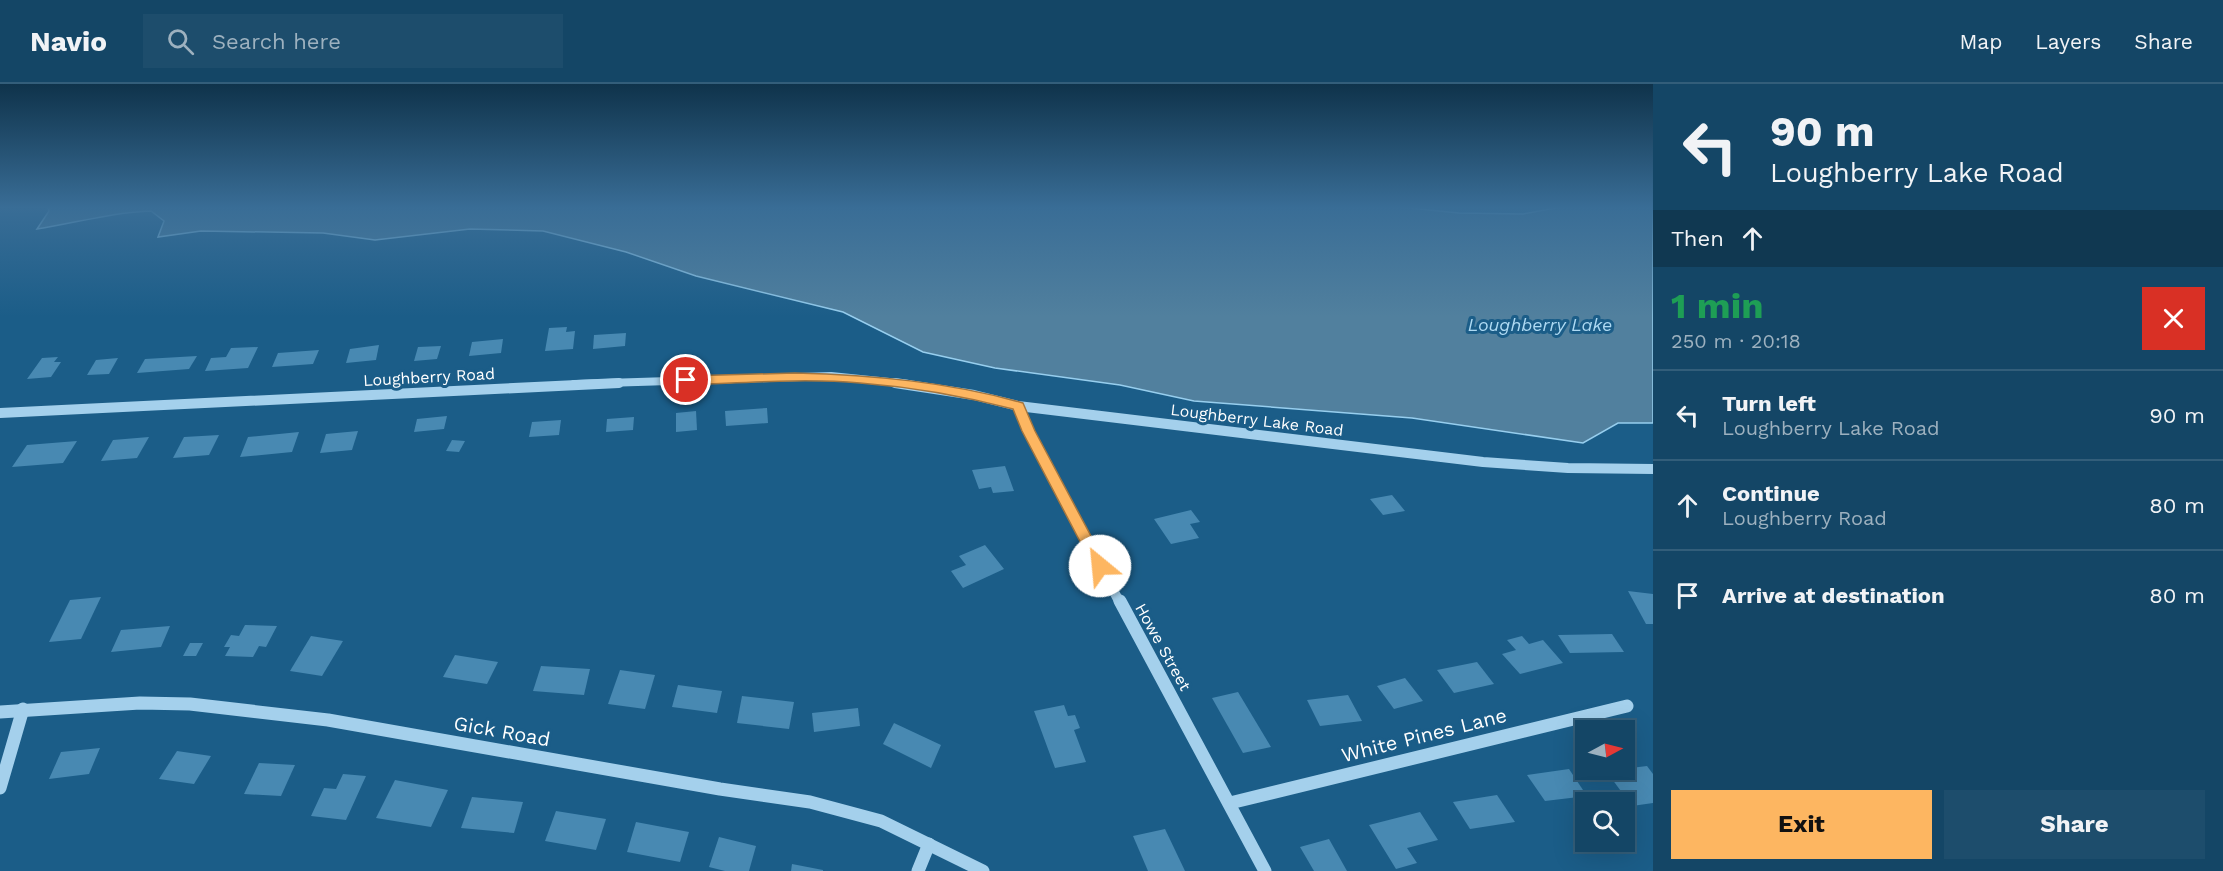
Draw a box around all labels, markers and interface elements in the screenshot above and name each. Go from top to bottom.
search box [143,14,563,68]
text: Navio [30,25,107,58]
icon: search [164,25,197,58]
text: Search here [212,29,341,54]
text: Map [1959,29,2002,54]
text: Layers [2035,29,2101,54]
text: Share [2134,29,2193,54]
text: 90 m [1770,107,1874,156]
icon: left [1671,108,1749,186]
text: Loughberry Lake Road [1770,157,2064,189]
icon: ahead [1736,222,1769,255]
text: Then [1671,226,1724,251]
text: 1 min [1671,285,1763,327]
button: close [2142,287,2205,350]
water label: Loughberry Lake [1468,314,1612,335]
text: 250 m · 20:18 [1671,329,1801,353]
pin [660,354,711,405]
icon: arrive [669,363,702,396]
street label: Loughberry Road [363,364,495,390]
text: Turn left [1722,391,1816,416]
icon: left [1671,399,1704,432]
street label: Loughberry Lake Road [1169,400,1345,440]
text: 90 m [2149,403,2205,428]
text: Loughberry Lake Road [1722,416,1940,440]
text: Continue [1722,481,1820,506]
icon: ahead [1671,489,1704,522]
text: 80 m [2149,493,2205,518]
text: Loughberry Road [1722,506,1887,530]
position arrow [1068,534,1132,598]
icon: arrive [1671,579,1704,612]
text: Arrive at destination [1722,583,1945,608]
text: 80 m [2149,583,2205,608]
street label: Howe Street [1131,600,1195,694]
street label: White Pines Lane [1339,703,1509,767]
street label: Gick Road [452,711,552,751]
north arrow [1575,720,1635,780]
map controls [1575,720,1635,852]
button: Exit [1671,790,1932,859]
button: Share [1944,790,2205,859]
button: search [1575,792,1635,852]

